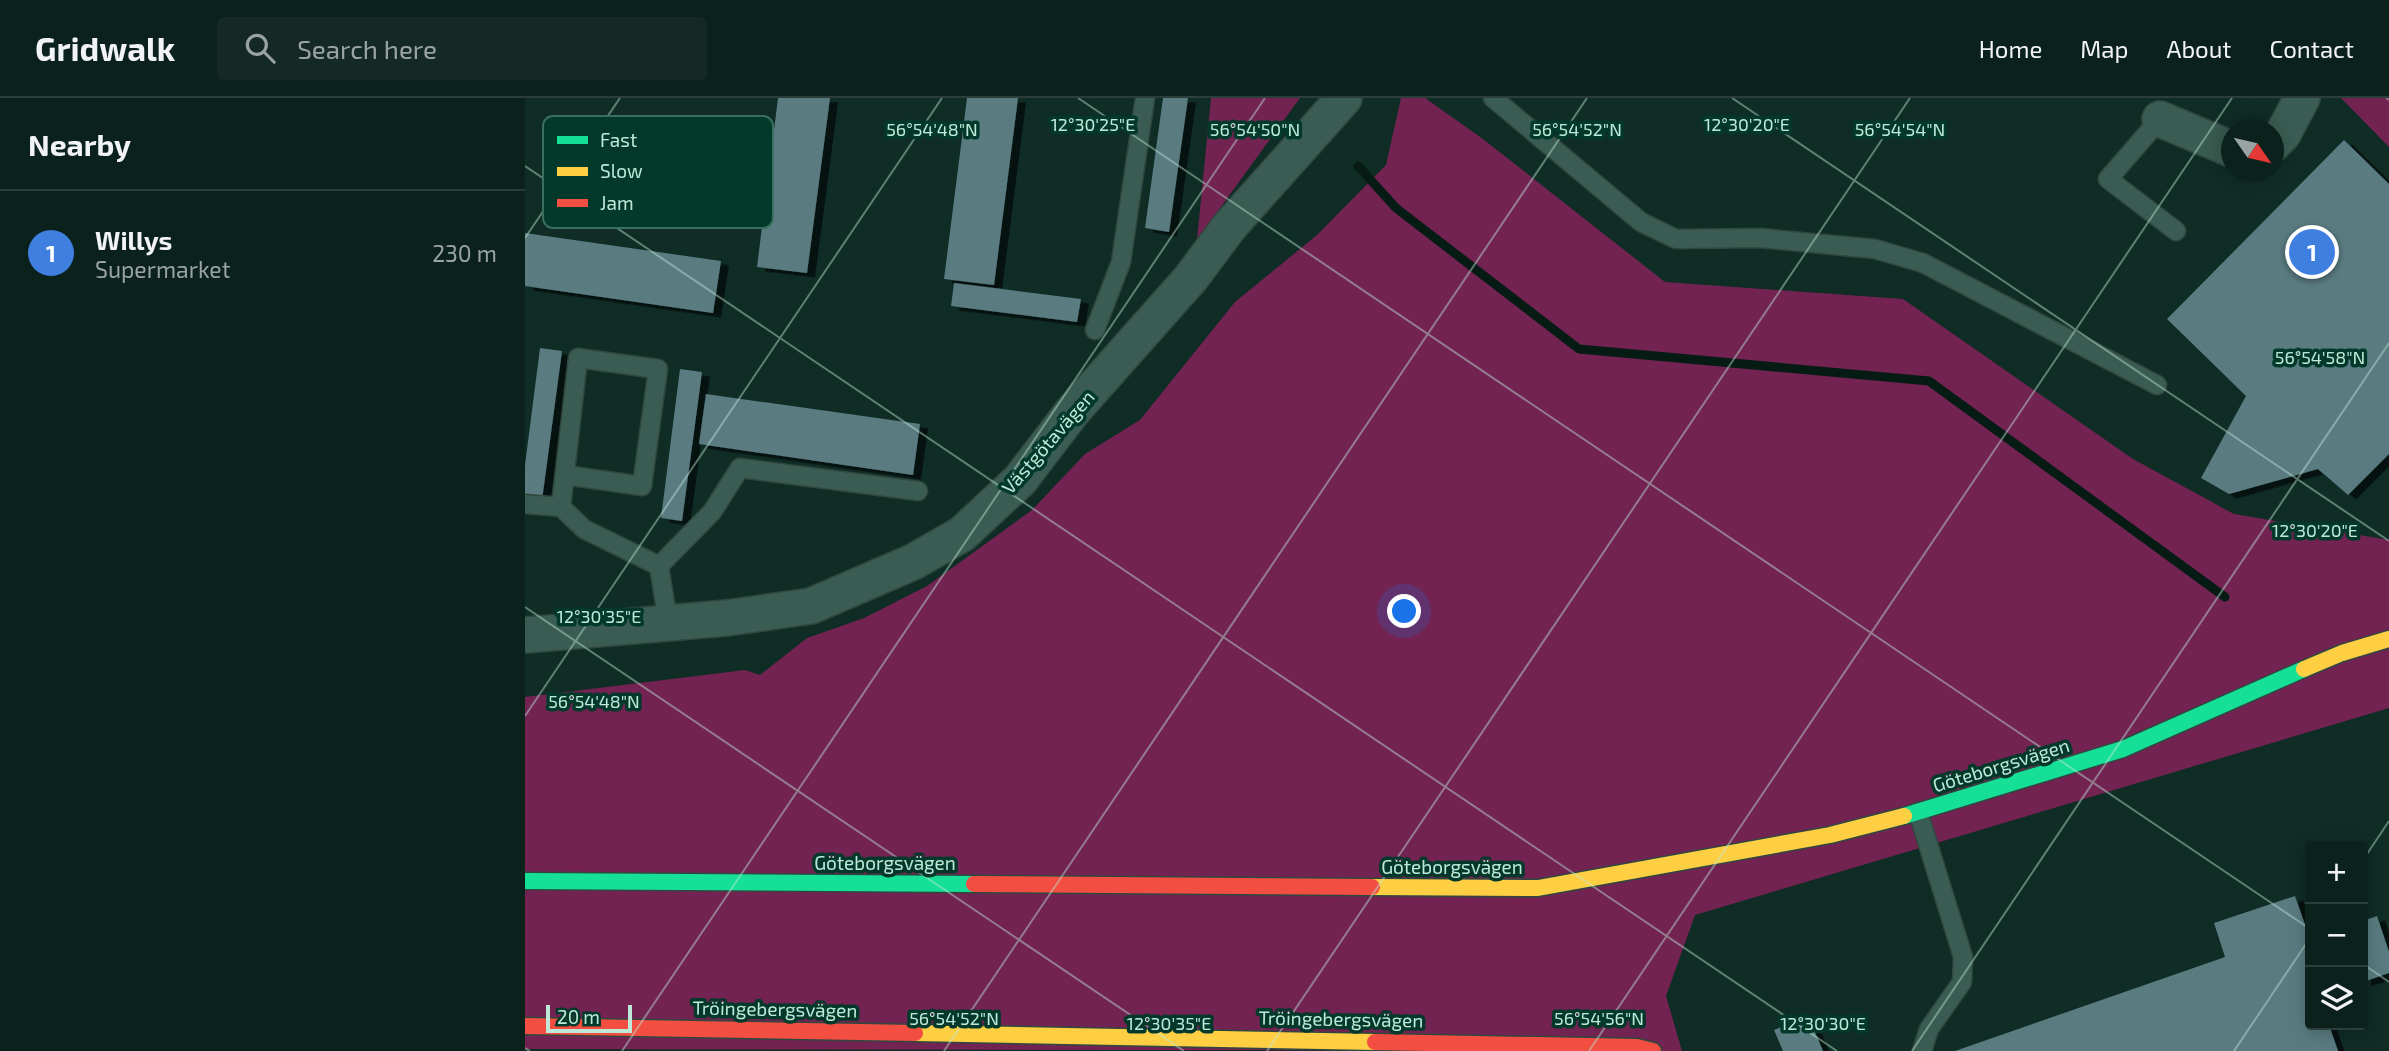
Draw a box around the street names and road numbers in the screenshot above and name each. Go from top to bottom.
street label: Västgötavägen [996,385,1099,498]
street label: Göteborgsvägen [1930,733,2072,796]
street label: Göteborgsvägen [814,851,956,874]
street label: Göteborgsvägen [1381,855,1523,878]
street label: Tröingebergsvägen [692,996,858,1021]
street label: Tröingebergsvägen [1258,1006,1424,1031]

